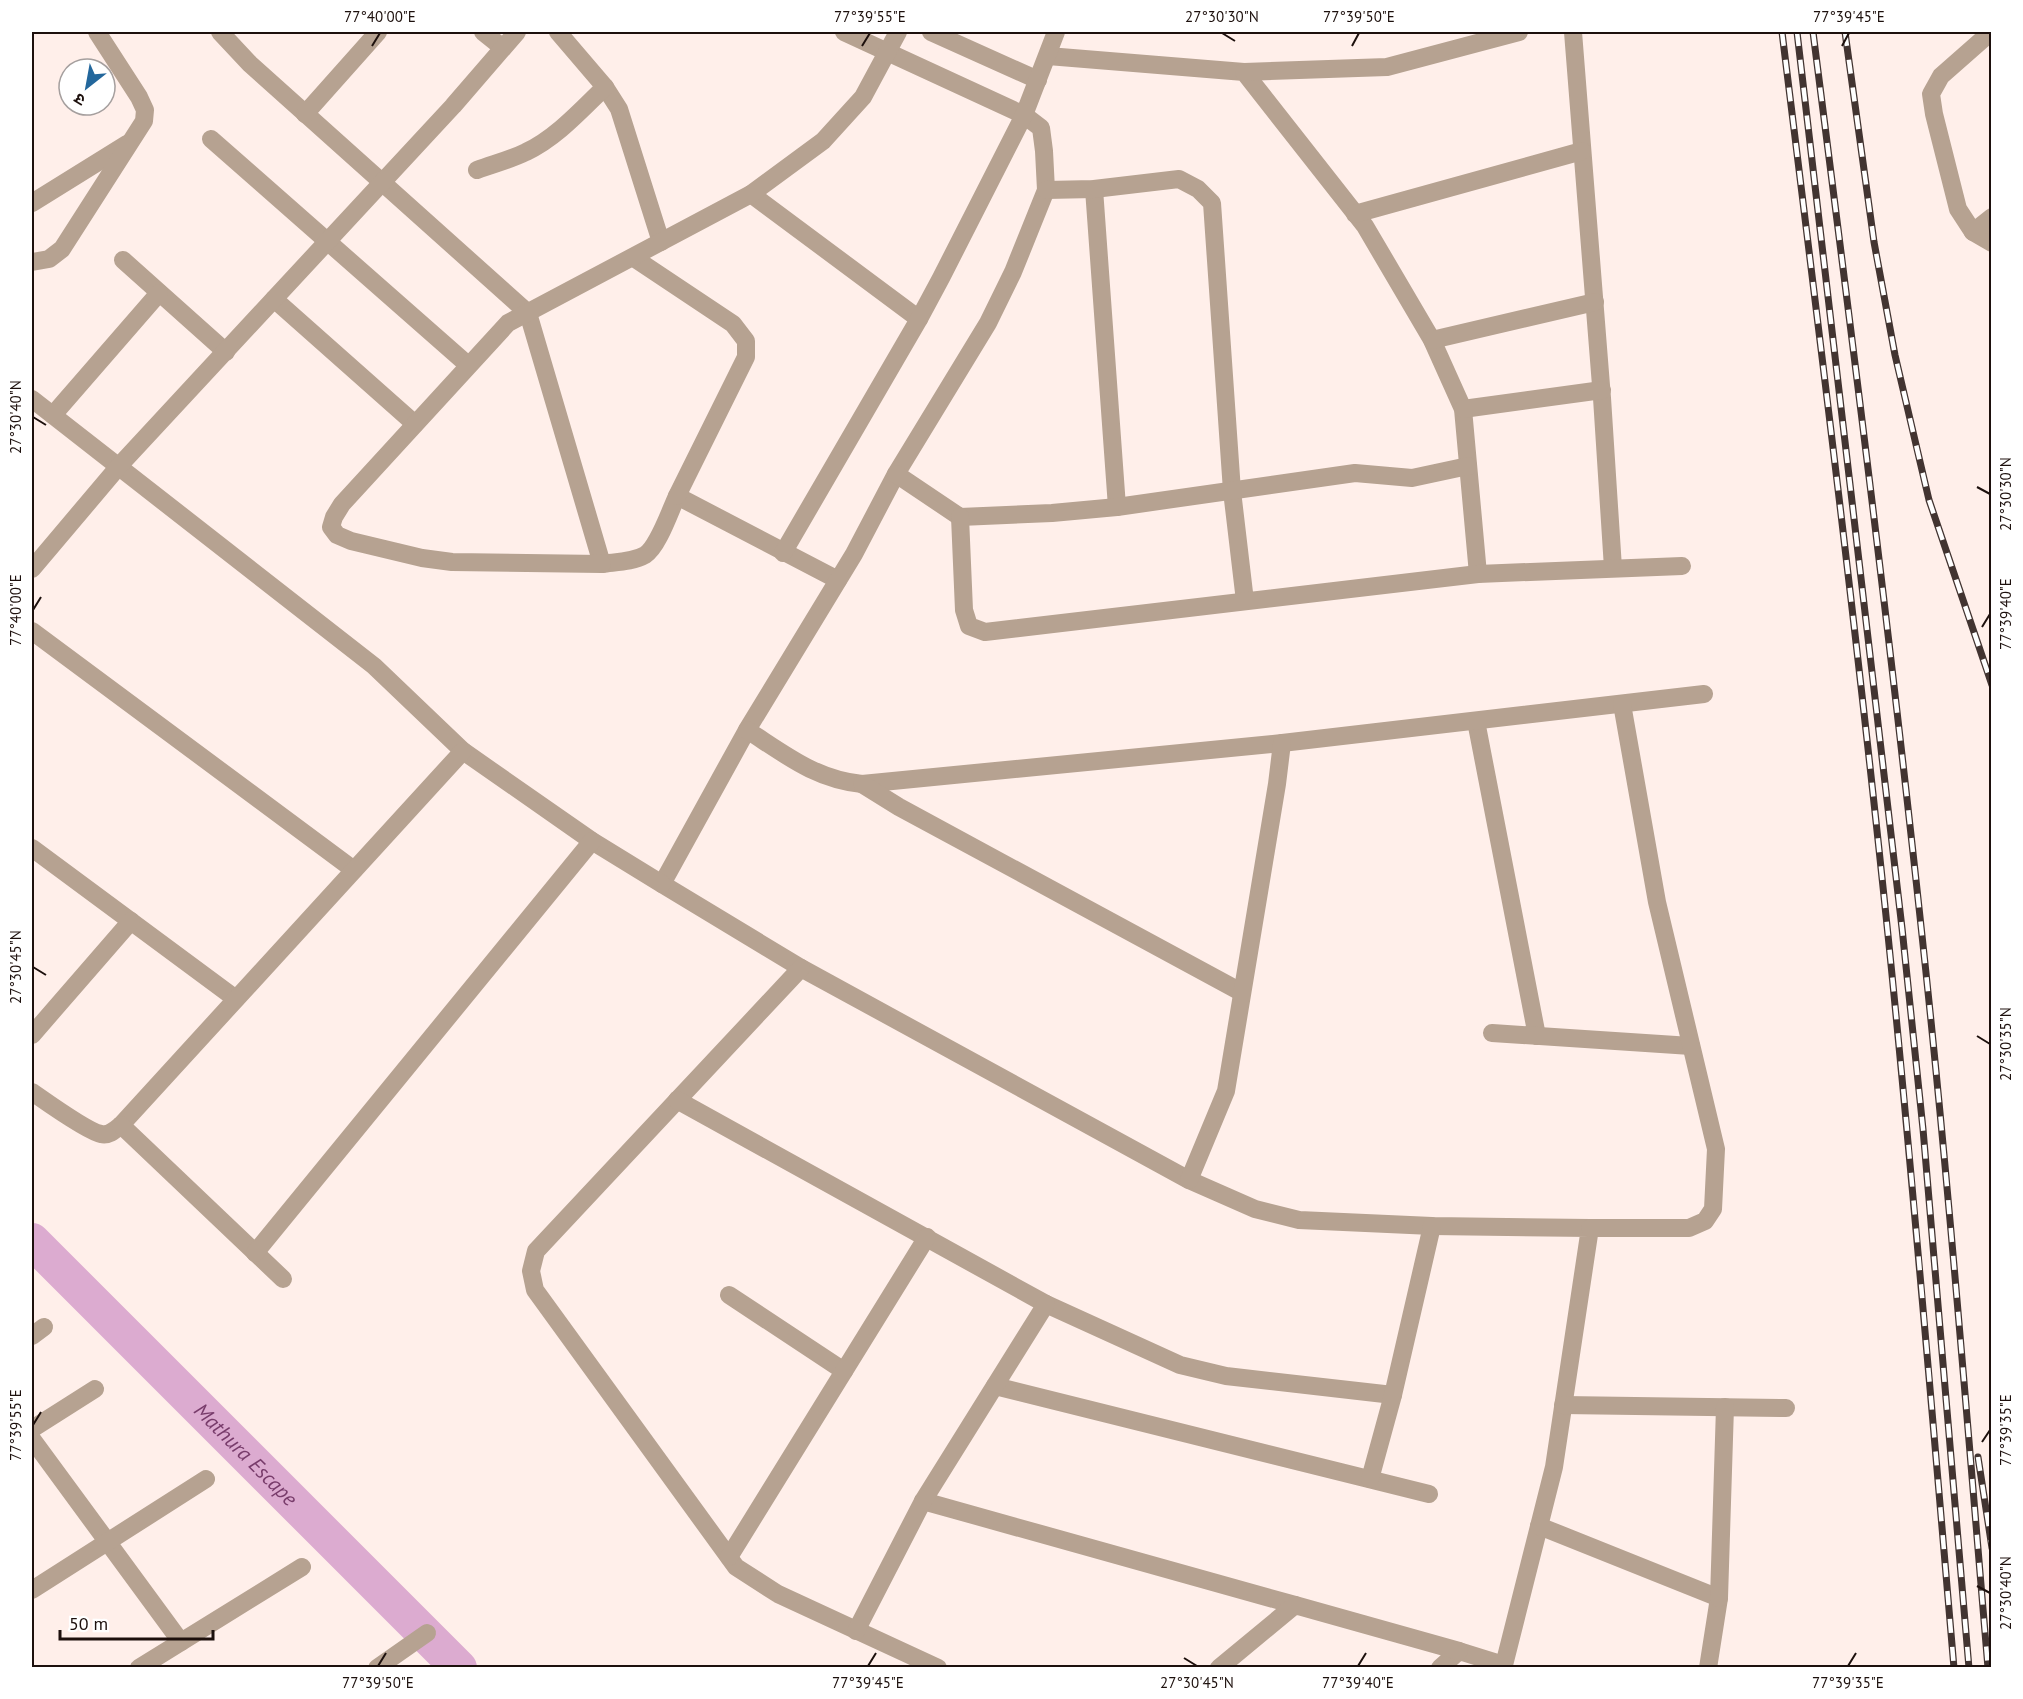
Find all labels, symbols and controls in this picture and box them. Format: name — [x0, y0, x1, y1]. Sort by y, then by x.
text: 77°40'00"E — [344, 7, 416, 26]
text: 77°39'55"E — [834, 7, 906, 26]
text: 27°30'30"N — [1185, 7, 1259, 26]
text: 77°39'50"E — [1323, 7, 1395, 26]
text: 77°39'45"E — [1813, 7, 1885, 26]
north arrow — [57, 57, 117, 117]
text: उ — [70, 89, 88, 111]
text: 27°30'40"N — [6, 380, 25, 454]
text: 27°30'30"N — [1996, 457, 2015, 531]
text: 77°40'00"E — [6, 574, 25, 646]
text: 77°39'40"E — [1996, 578, 2015, 650]
text: 27°30'45"N — [6, 930, 25, 1004]
text: 27°30'35"N — [1996, 1007, 2015, 1081]
text: 77°39'55"E — [6, 1389, 25, 1461]
text: 77°39'35"E — [1996, 1394, 2015, 1466]
water label: Mathura Escape — [189, 1397, 303, 1512]
text: 27°30'40"N — [1996, 1556, 2015, 1630]
scale bar — [60, 1603, 213, 1641]
text: 50 m — [69, 1612, 108, 1635]
text: 77°39'50"E — [342, 1673, 414, 1692]
text: 77°39'45"E — [832, 1673, 904, 1692]
text: 27°30'45"N — [1160, 1673, 1234, 1692]
text: 77°39'40"E — [1322, 1673, 1394, 1692]
text: 77°39'35"E — [1812, 1673, 1884, 1692]

